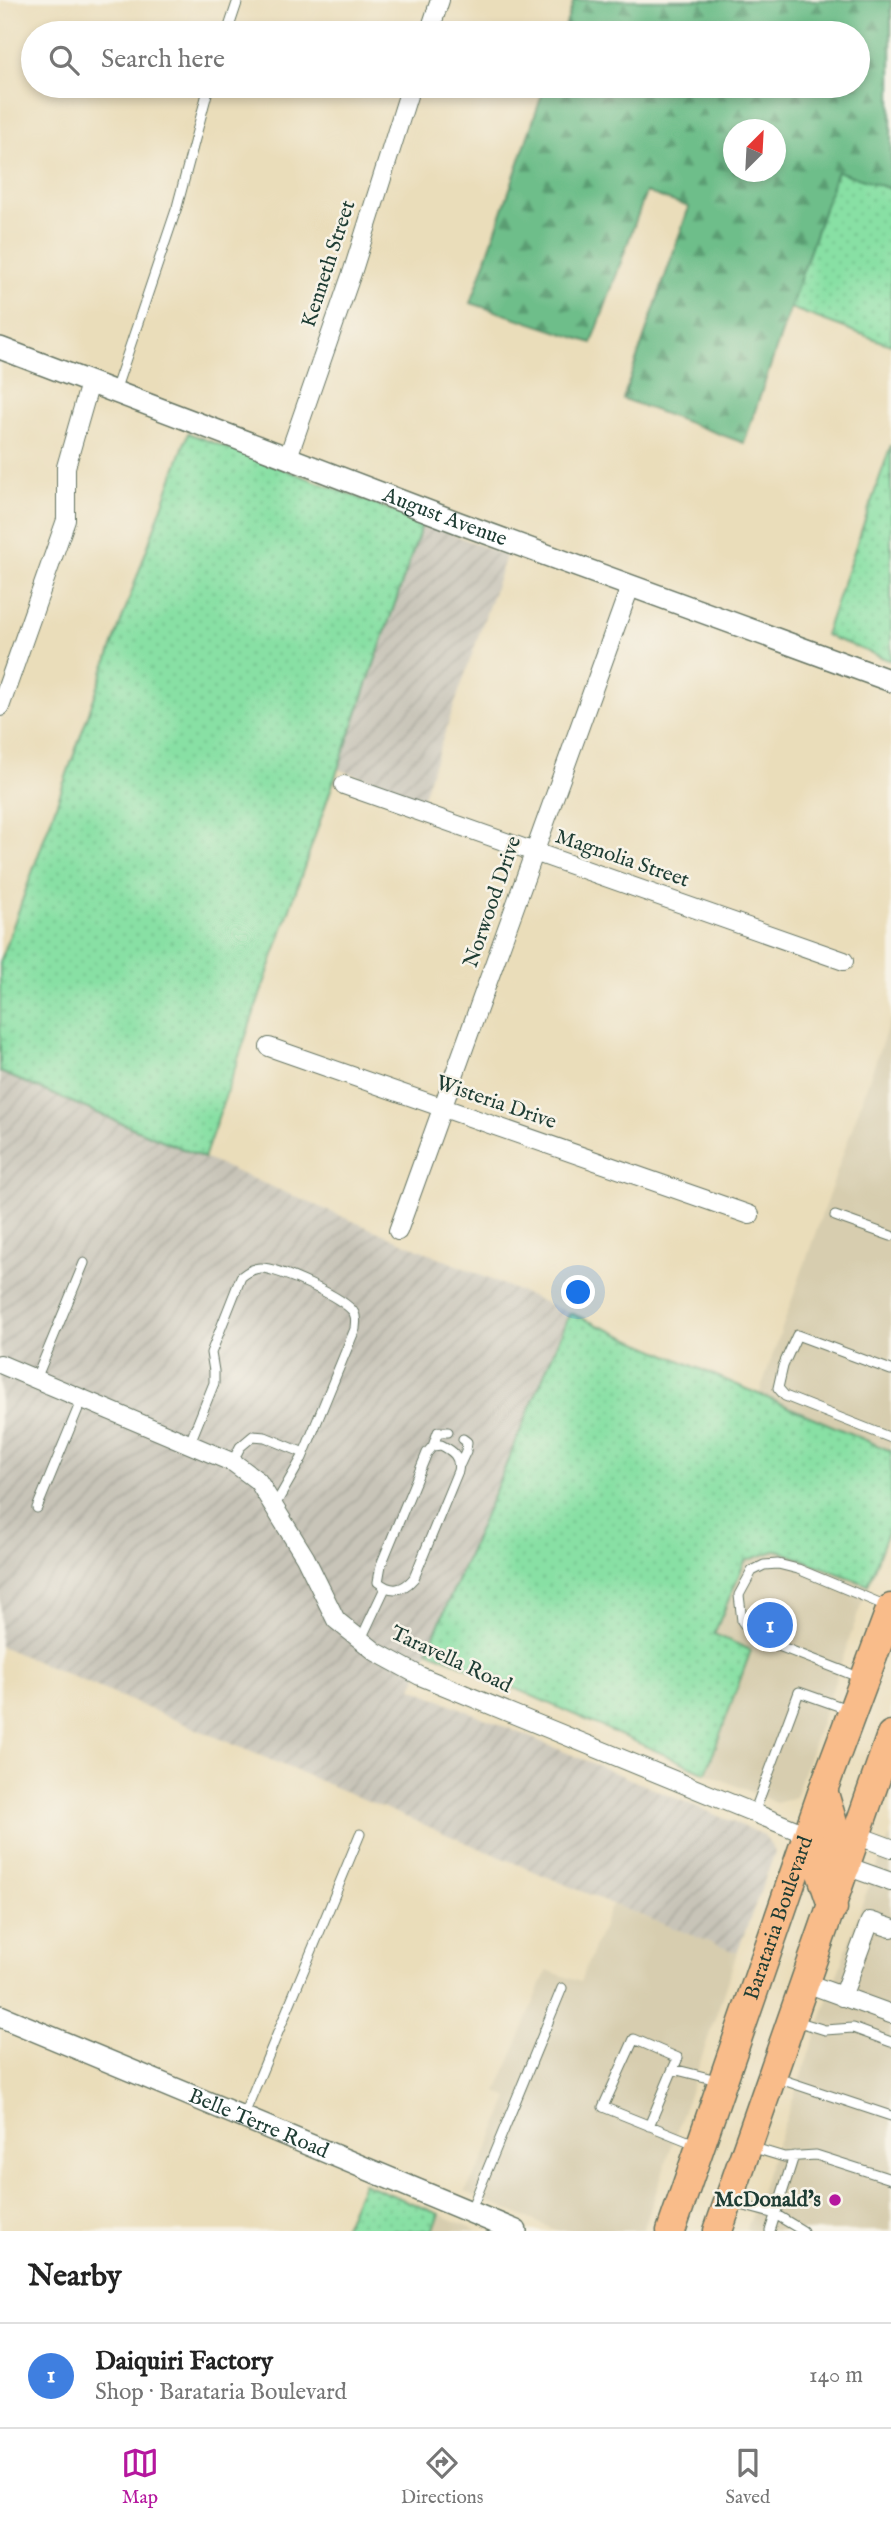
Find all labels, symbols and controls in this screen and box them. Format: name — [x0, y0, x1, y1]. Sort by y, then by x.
search box — [21, 21, 870, 98]
icon: search — [45, 41, 83, 79]
text: Search here — [101, 43, 225, 76]
north arrow — [723, 119, 786, 182]
street label: Kenneth Street — [296, 197, 362, 331]
street label: August Avenue — [378, 481, 511, 553]
street label: Magnolia Street — [551, 823, 693, 895]
street label: Norwood Drive — [458, 832, 528, 971]
street label: Wisteria Drive — [432, 1070, 560, 1136]
your location — [561, 1275, 595, 1309]
pin: 1 — [747, 1599, 793, 1651]
street label: Taravella Road — [386, 1620, 517, 1700]
street label: Barataria Boulevard — [738, 1832, 820, 2004]
street label: Belle Terre Road — [184, 2082, 333, 2165]
place label: McDonald's — [714, 2187, 821, 2214]
marker: McDonald's — [827, 2192, 843, 2208]
text: Nearby — [28, 2258, 121, 2296]
text: Daiquiri Factory — [95, 2345, 273, 2378]
text: 1 — [47, 2361, 55, 2390]
text: 140 m — [809, 2361, 863, 2390]
text: Shop · Barataria Boulevard — [95, 2378, 347, 2407]
tab: Map — [121, 2444, 159, 2510]
tab: Directions — [401, 2444, 483, 2510]
tab: Saved — [725, 2444, 770, 2510]

